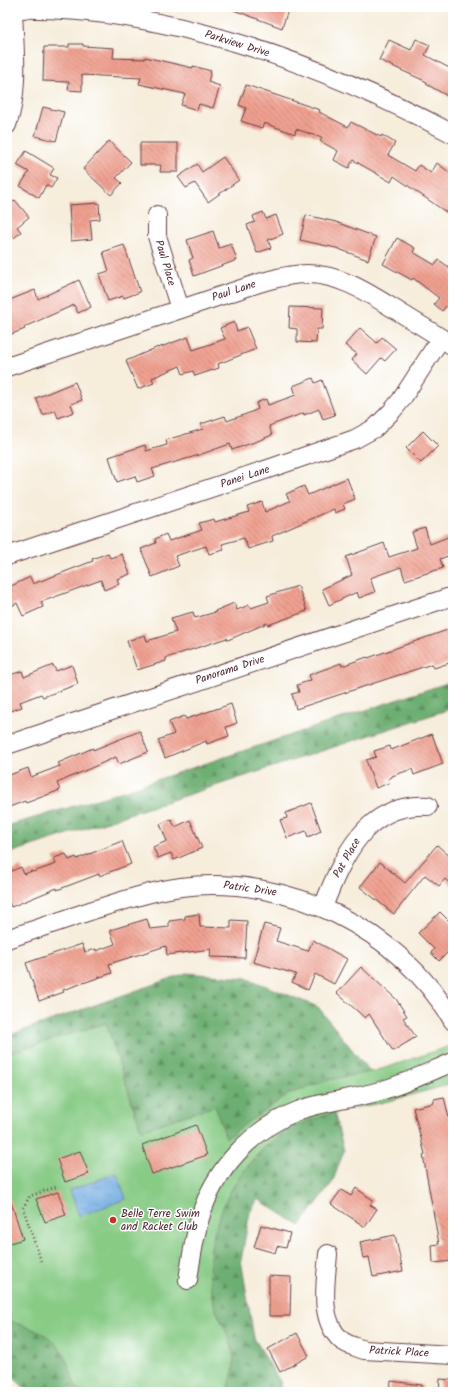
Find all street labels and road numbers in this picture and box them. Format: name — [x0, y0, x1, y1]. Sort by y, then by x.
street label: Parkview Drive — [202, 26, 272, 62]
street label: Paul Place — [149, 238, 181, 288]
street label: Paul Lane — [210, 275, 258, 307]
street label: Panei Lane — [218, 461, 272, 493]
street label: Panorama Drive — [193, 650, 267, 690]
street label: Pat Place — [328, 835, 366, 881]
street label: Patric Drive — [222, 876, 278, 902]
street label: Patrick Place — [369, 1341, 429, 1363]

